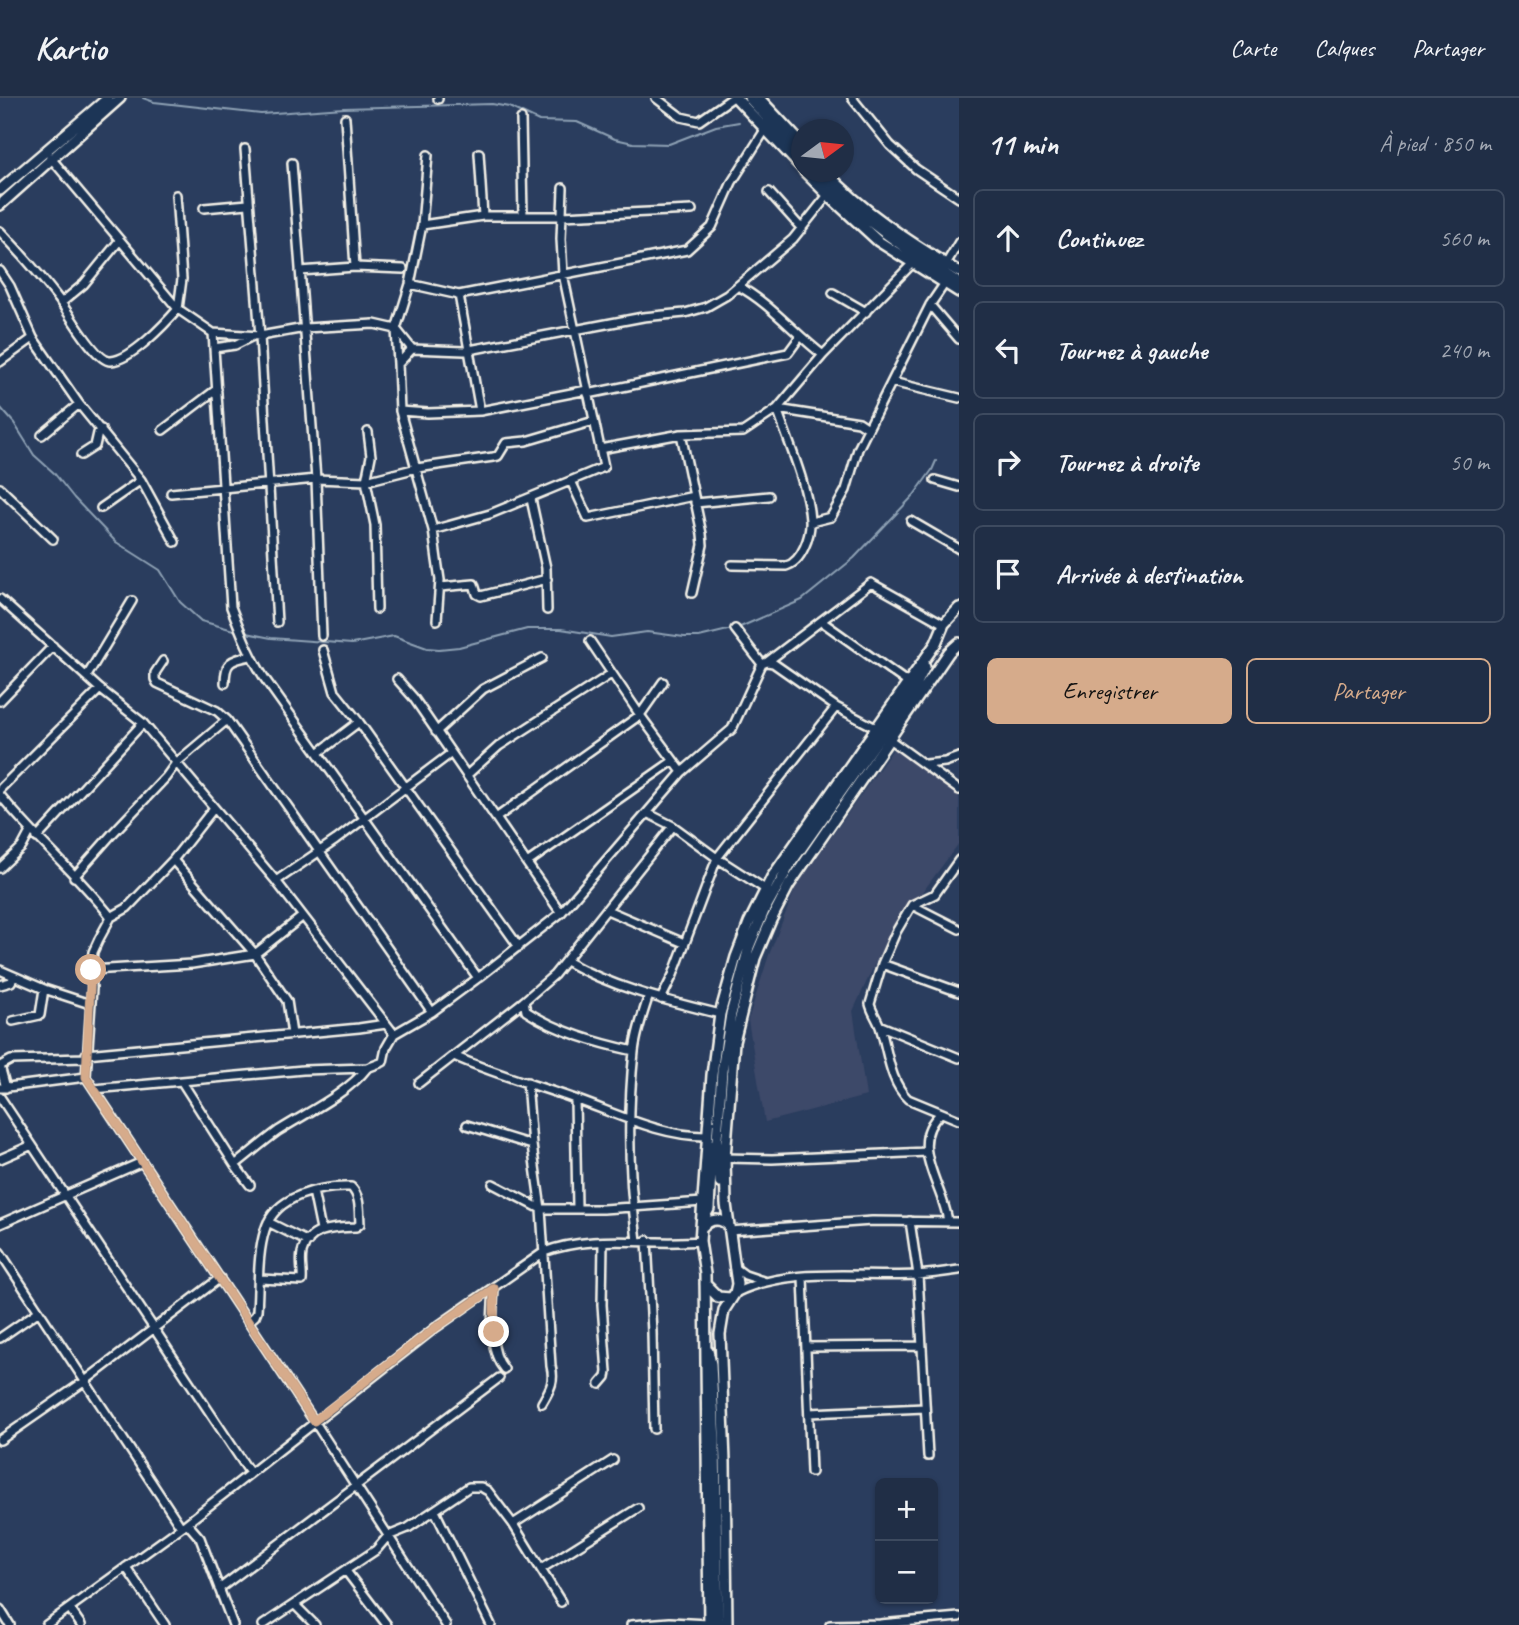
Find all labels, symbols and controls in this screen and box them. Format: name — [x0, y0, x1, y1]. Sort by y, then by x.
text: Kartio — [35, 27, 106, 69]
text: Carte — [1230, 33, 1276, 63]
text: Calques — [1314, 33, 1374, 63]
text: Partager — [1412, 33, 1484, 63]
north arrow — [791, 119, 854, 182]
text: 11 min — [987, 125, 1058, 163]
text: À pied · 850 m — [1379, 129, 1491, 158]
icon: ahead — [989, 219, 1027, 257]
text: Continuez — [1056, 222, 1142, 255]
text: 560 m — [1440, 224, 1489, 253]
icon: left — [989, 331, 1027, 369]
text: Tournez à gauche — [1056, 334, 1207, 367]
text: 240 m — [1440, 336, 1489, 365]
icon: right — [989, 443, 1027, 481]
text: Tournez à droite — [1056, 446, 1198, 479]
text: 50 m — [1450, 448, 1489, 477]
icon: arrive — [989, 555, 1027, 593]
text: Arrivée à destination — [1056, 558, 1242, 591]
button: Enregistrer — [987, 658, 1232, 724]
button: Partager — [1246, 658, 1491, 724]
route start — [75, 954, 106, 985]
route end — [478, 1316, 509, 1347]
map controls — [875, 1478, 938, 1604]
button: + — [875, 1478, 938, 1541]
button: − — [875, 1541, 938, 1604]

